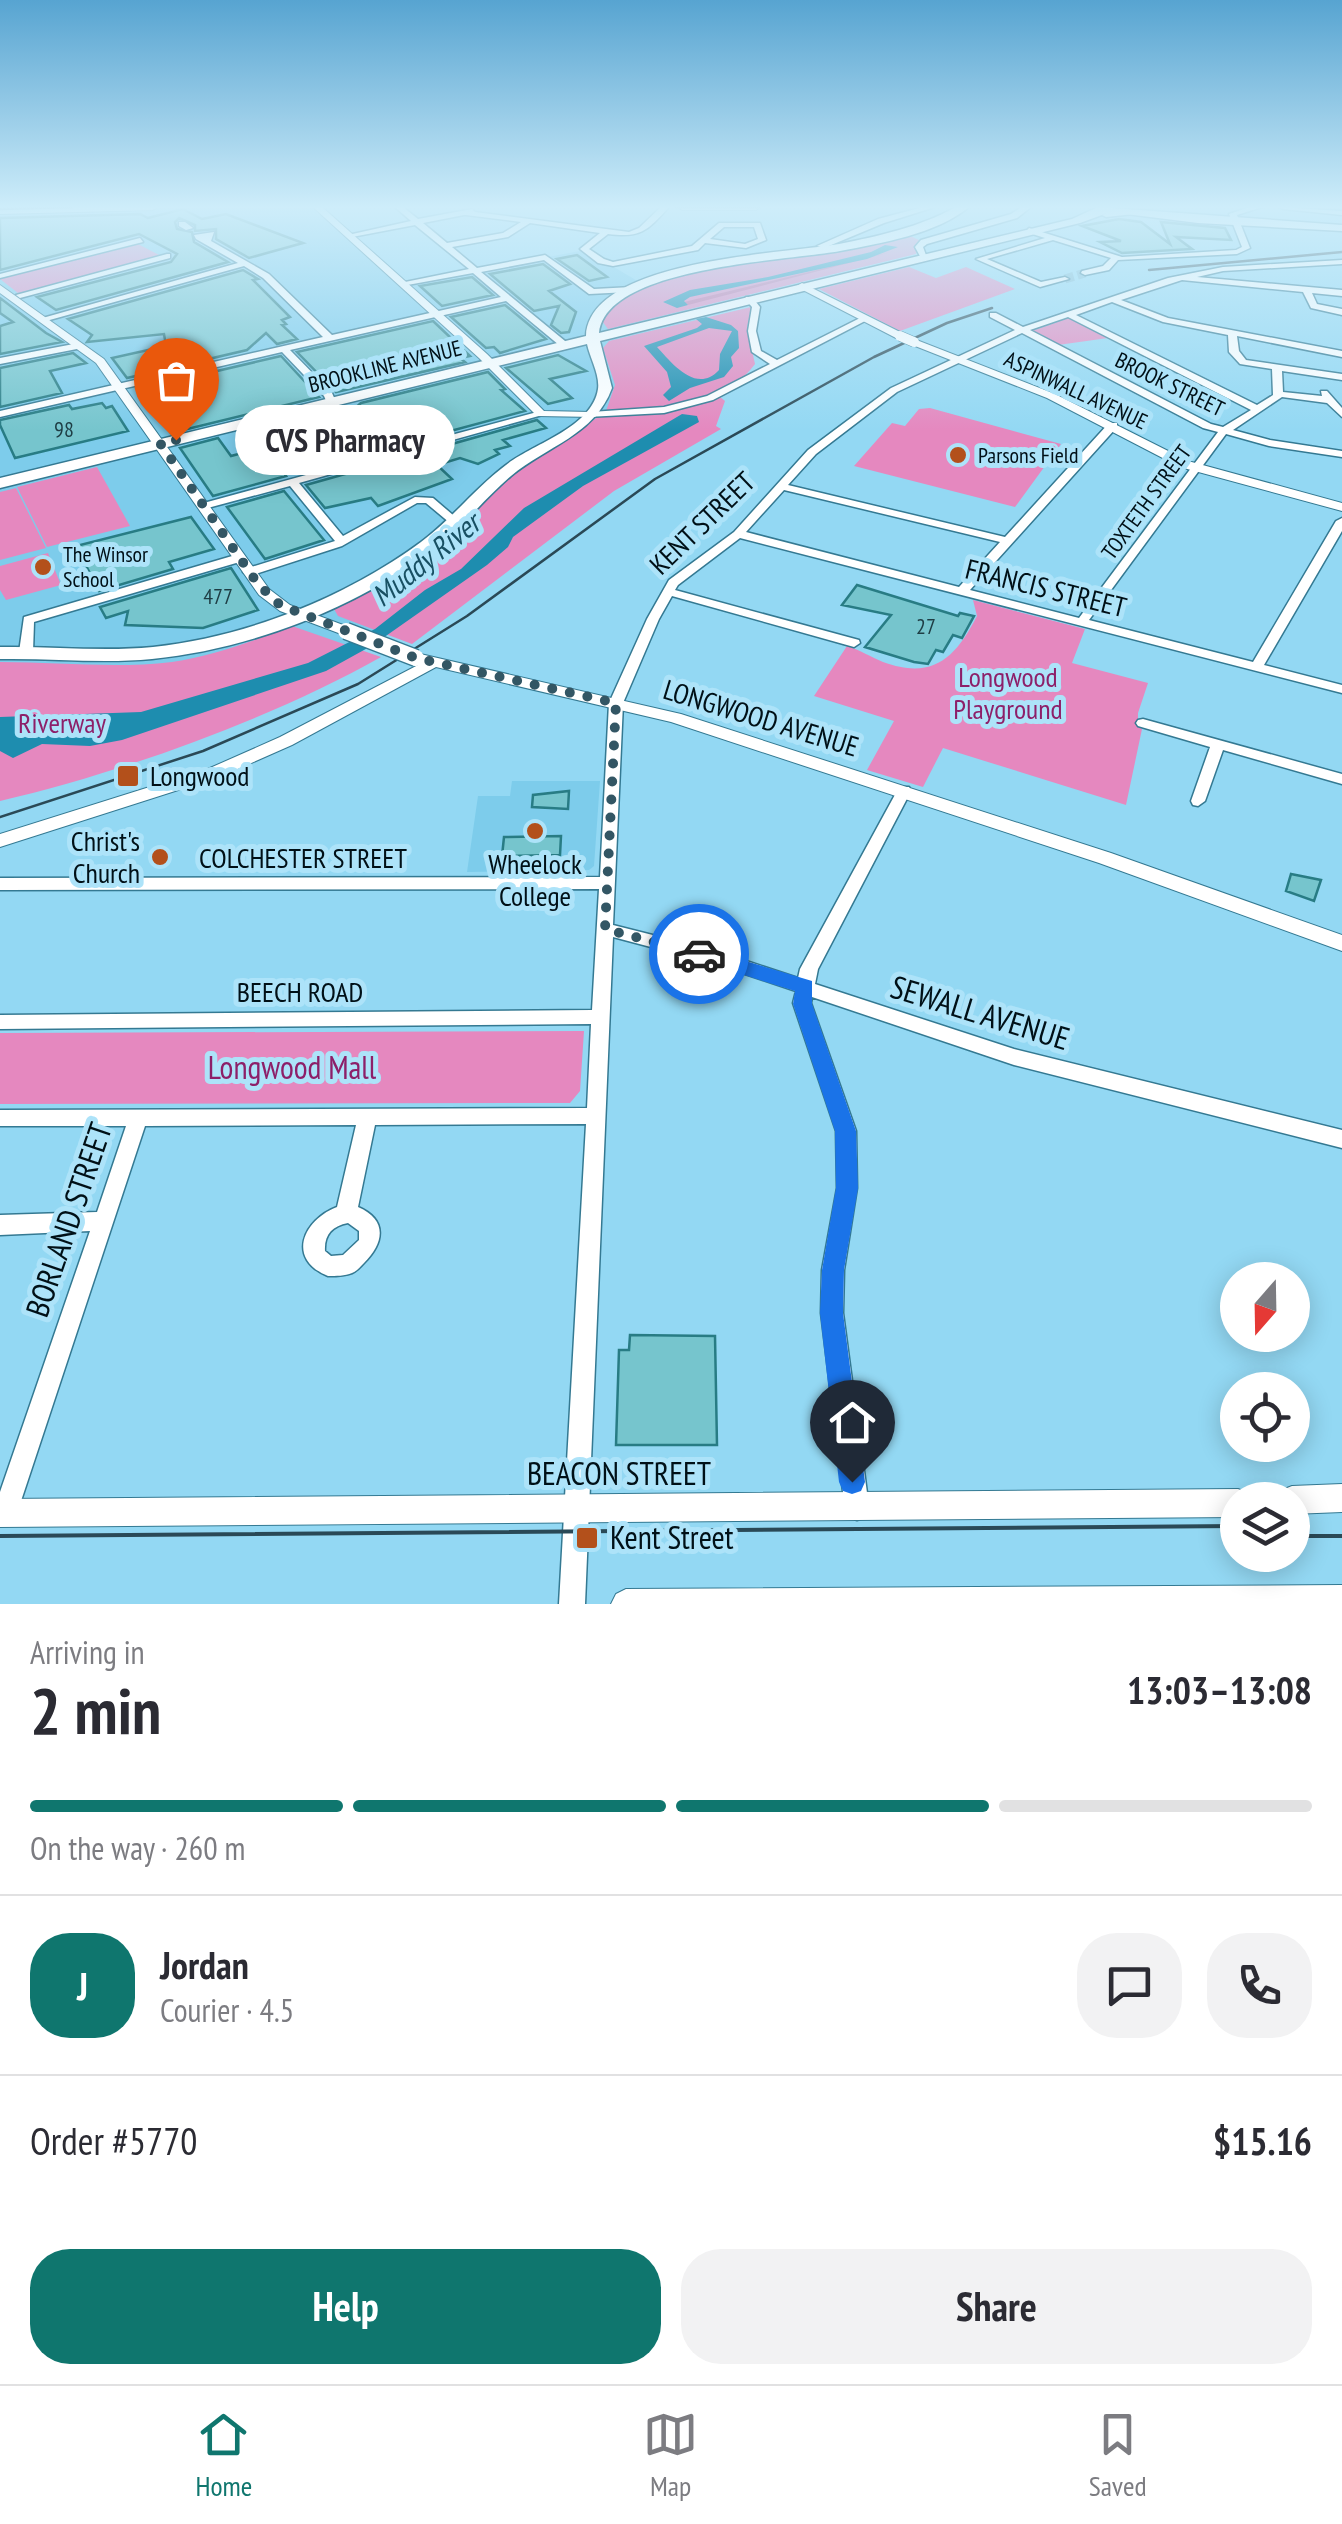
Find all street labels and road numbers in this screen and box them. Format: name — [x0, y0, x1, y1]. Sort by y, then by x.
street label: BROOKLINE AVENUE — [306, 333, 464, 399]
street label: ASPINWALL AVENUE — [1000, 345, 1152, 435]
street label: BROOK STREET — [1111, 346, 1229, 423]
street label: TOXTETH STREET — [1095, 439, 1197, 565]
street label: KENT STREET — [641, 463, 763, 582]
street label: FRANCIS STREET — [962, 550, 1131, 625]
street label: LONGWOOD AVENUE — [659, 670, 863, 765]
street label: COLCHESTER STREET — [199, 839, 407, 876]
street label: SEWALL AVENUE — [886, 965, 1075, 1059]
street label: BEECH ROAD — [237, 973, 363, 1010]
street label: BORLAND STREET — [15, 1117, 121, 1322]
street label: BEACON STREET — [527, 1452, 711, 1494]

